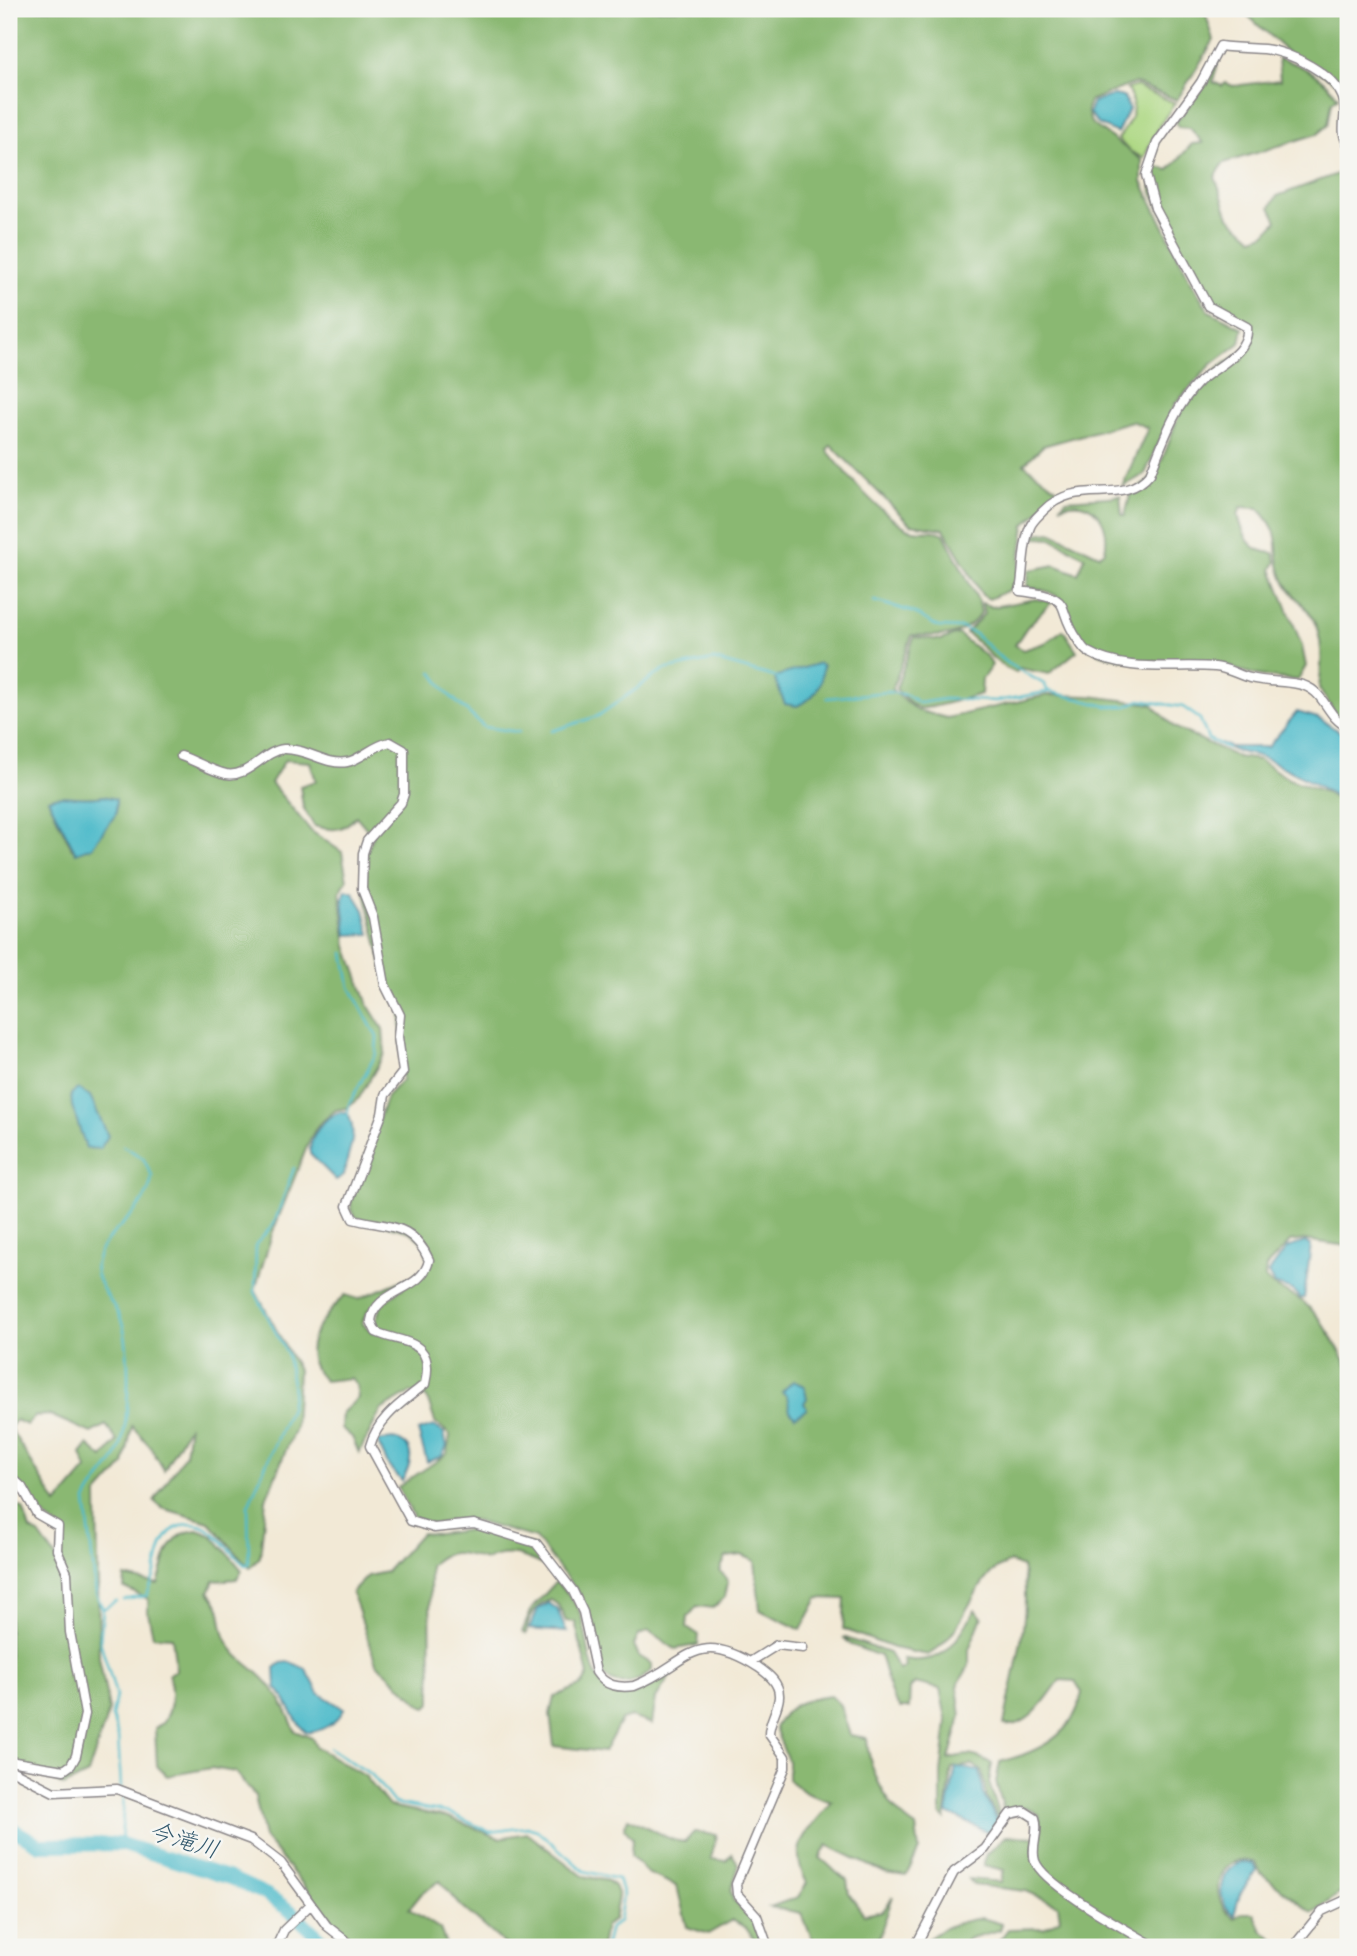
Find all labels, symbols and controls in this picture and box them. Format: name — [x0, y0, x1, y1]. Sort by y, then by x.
water label: 今滝川 — [145, 1816, 223, 1864]

